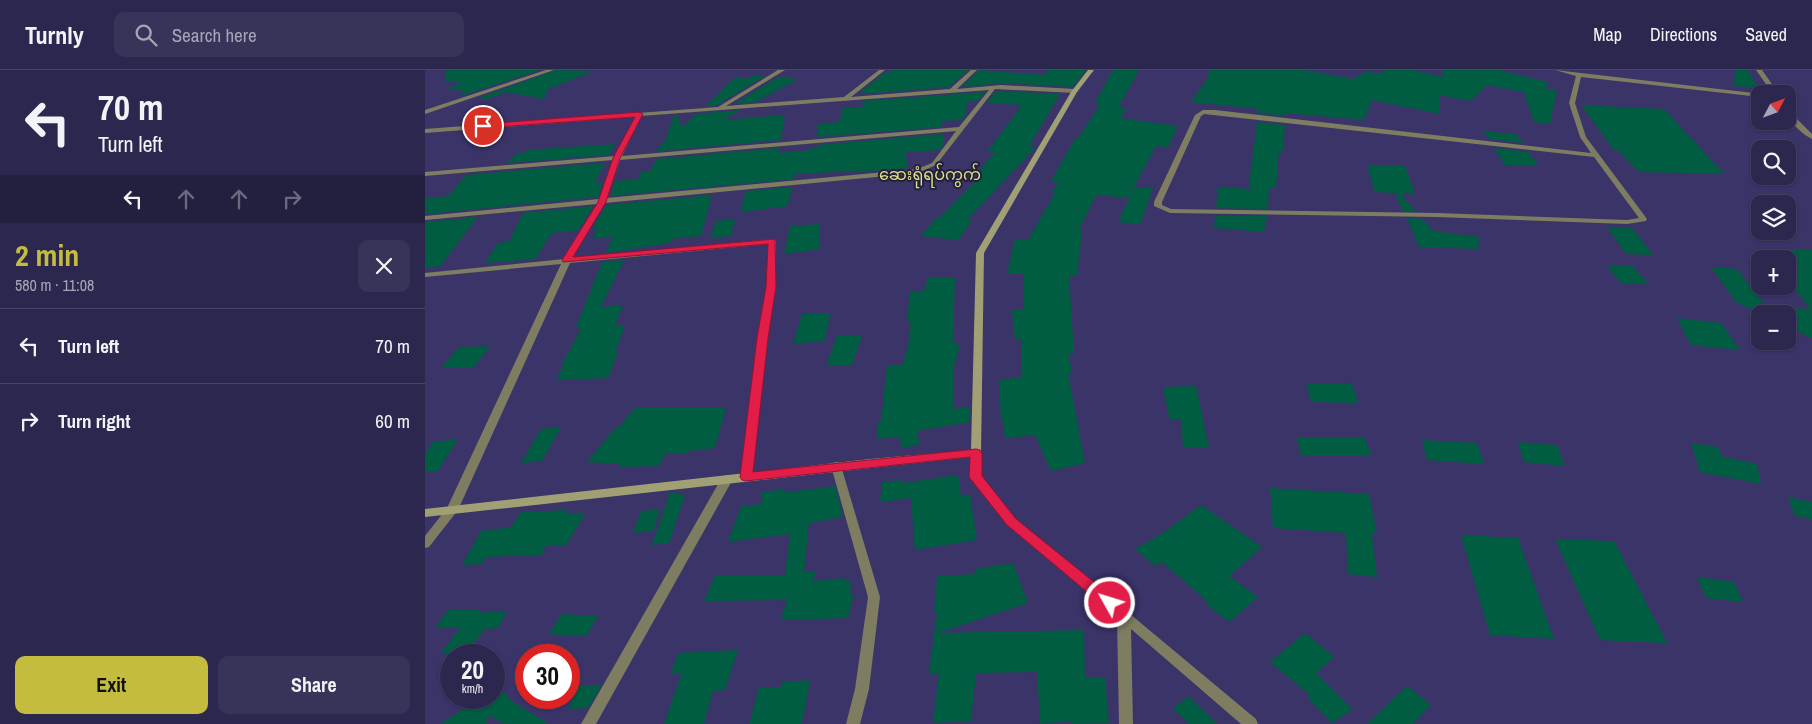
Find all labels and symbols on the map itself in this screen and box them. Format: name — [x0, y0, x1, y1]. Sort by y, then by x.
north arrow — [1751, 85, 1796, 130]
pin — [462, 105, 504, 147]
district label: ဆေးရုံရပ်ကွက် — [879, 163, 981, 189]
position arrow — [1083, 576, 1135, 628]
speed limit sign: 30 — [515, 644, 580, 709]

